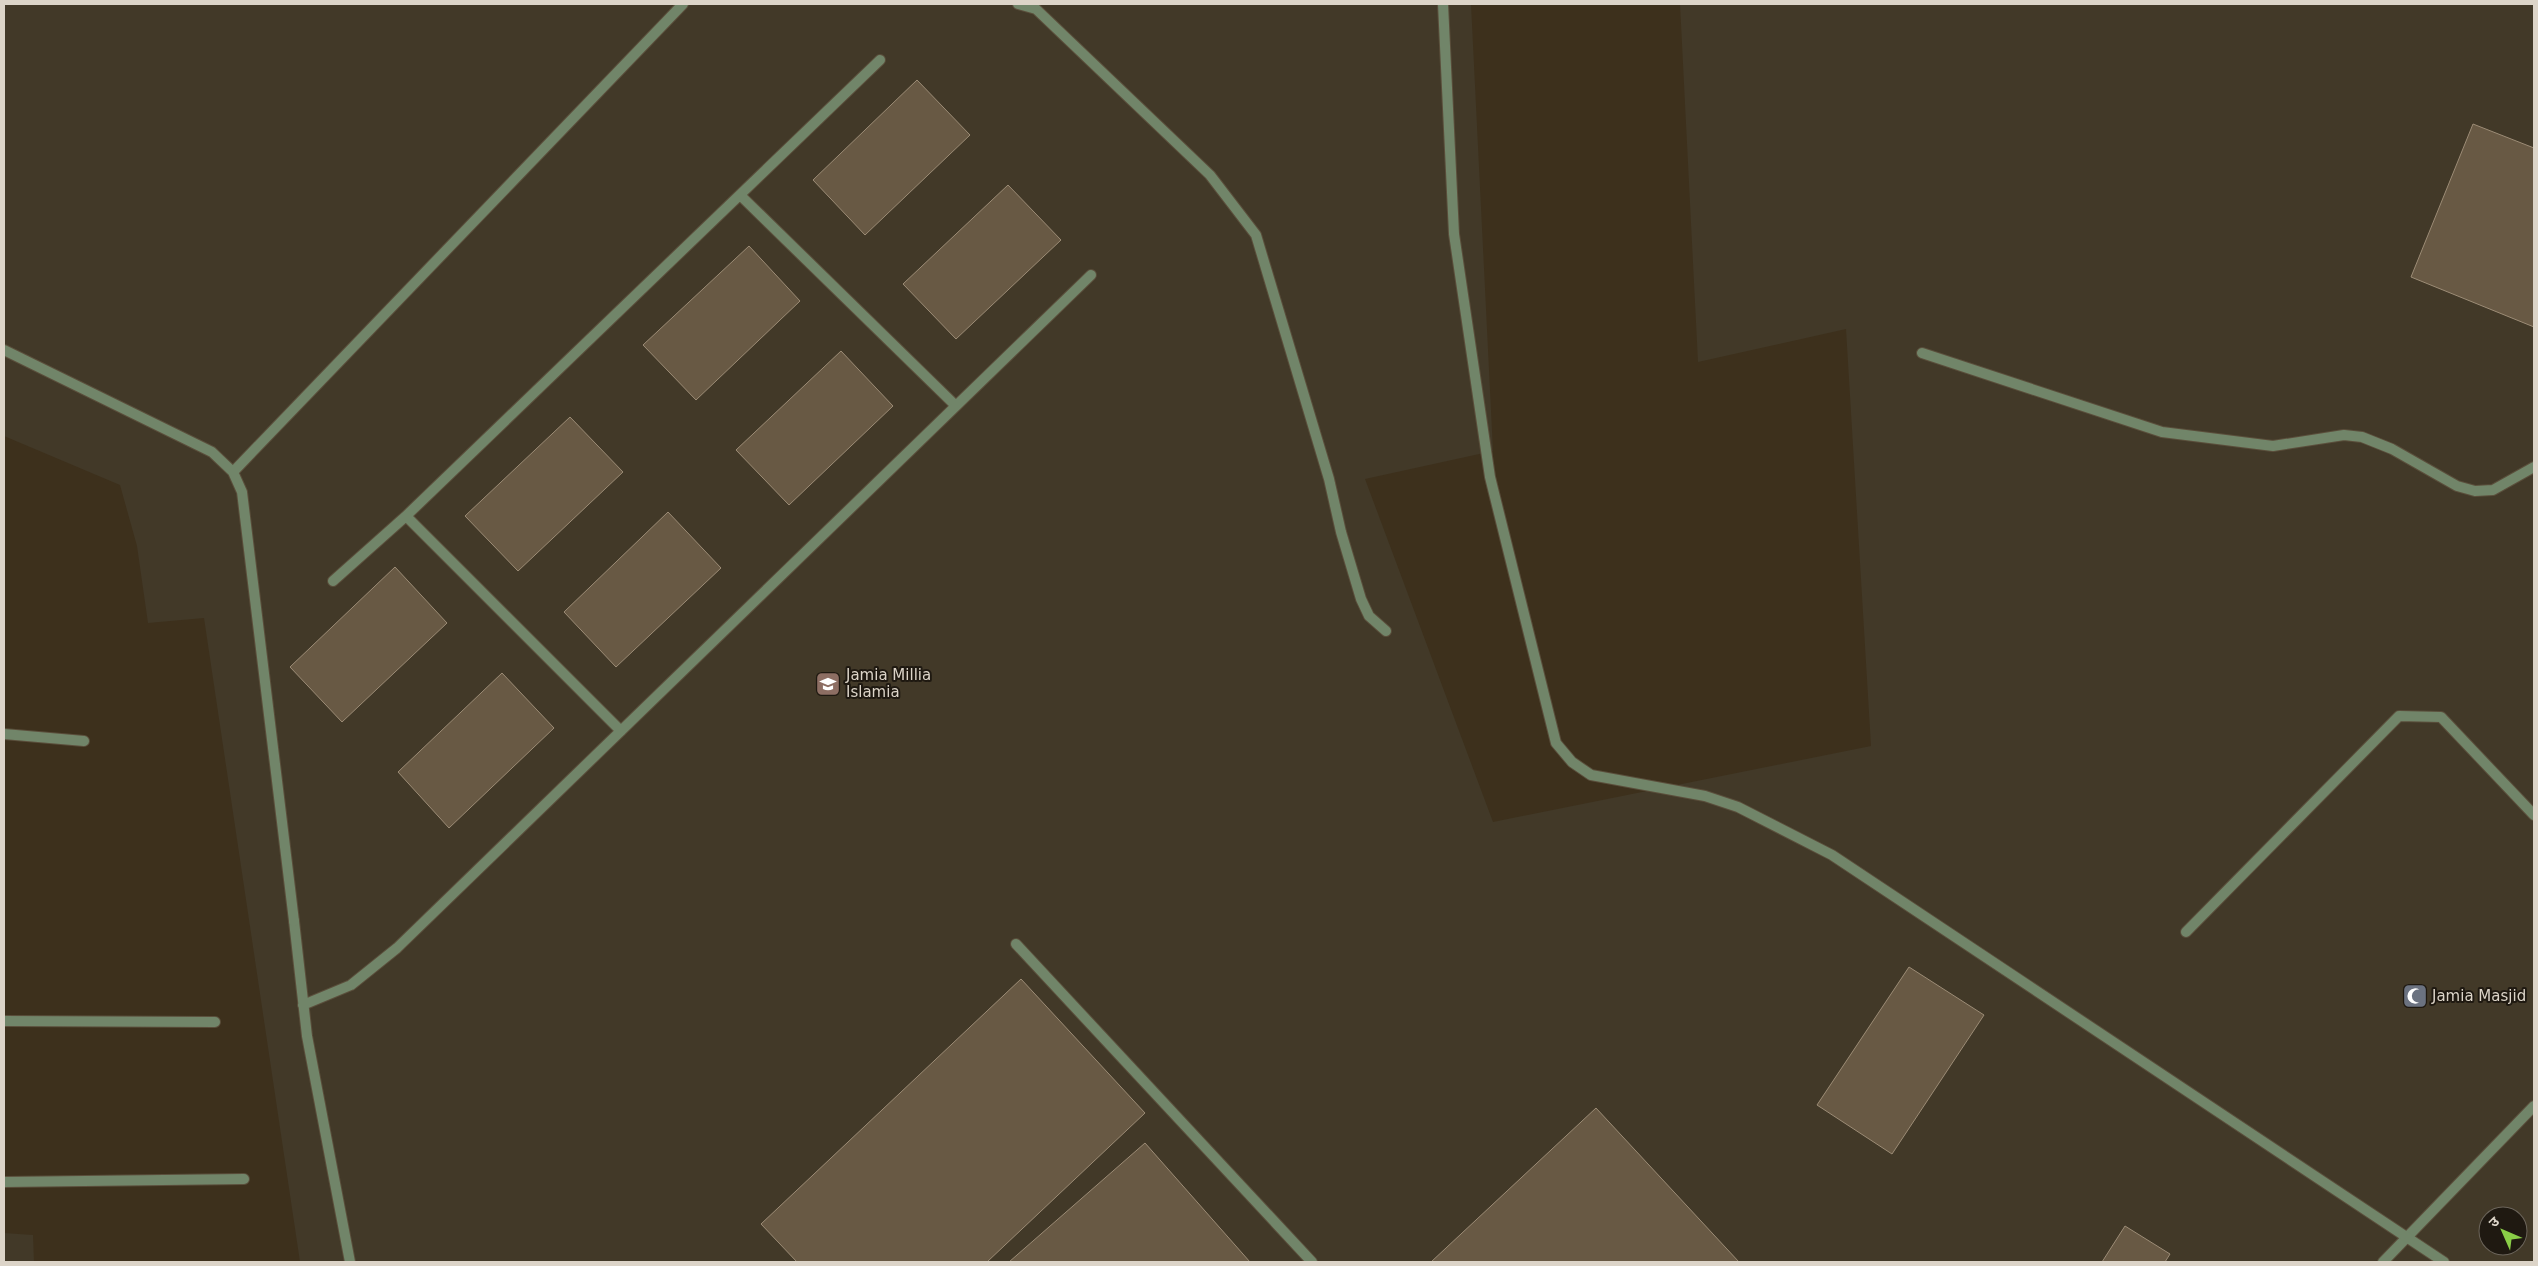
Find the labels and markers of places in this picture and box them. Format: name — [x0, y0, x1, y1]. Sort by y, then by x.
place label: Jamia Millia Islamia — [845, 666, 931, 701]
school or university icon: Jamia Millia Islamia — [815, 671, 841, 697]
mosque icon: Jamia Masjid — [2402, 983, 2428, 1009]
place label: Jamia Masjid — [2431, 987, 2526, 1005]

